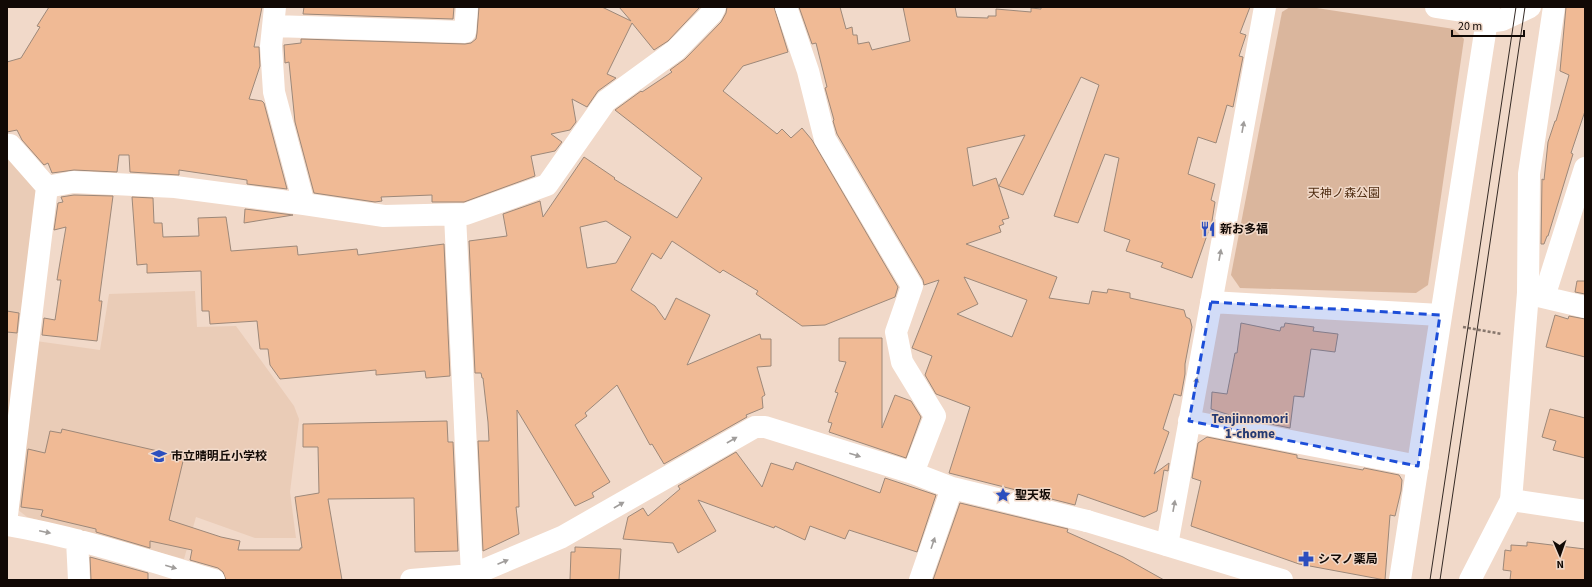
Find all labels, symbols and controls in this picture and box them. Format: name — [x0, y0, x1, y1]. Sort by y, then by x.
scale bar — [1452, 12, 1524, 38]
text: 20 m — [1458, 18, 1482, 35]
one-way arrow — [1241, 121, 1247, 133]
park label: 天神ノ森公園 — [1308, 185, 1380, 202]
restaurant icon: 新お多福 — [1199, 220, 1217, 238]
place label: 新お多福 — [1220, 221, 1268, 238]
one-way arrow — [1217, 249, 1223, 261]
one-way arrow — [1194, 376, 1200, 389]
district label: Tenjinnomori 1-chome — [1212, 410, 1288, 443]
one-way arrow — [726, 437, 738, 444]
school or university icon: 市立晴明丘小学校 — [150, 447, 168, 465]
place label: 市立晴明丘小学校 — [171, 448, 267, 465]
one-way arrow — [849, 452, 861, 458]
place icon: 聖天坂 — [994, 486, 1012, 504]
place label: 聖天坂 — [1015, 487, 1051, 504]
one-way arrow — [1171, 500, 1177, 512]
one-way arrow — [613, 501, 625, 508]
one-way arrow — [39, 530, 52, 536]
north arrow — [1540, 535, 1580, 575]
one-way arrow — [930, 537, 936, 549]
pharmacy icon: シマノ薬局 — [1297, 550, 1315, 568]
place label: シマノ薬局 — [1318, 551, 1378, 568]
text: N — [1556, 557, 1564, 572]
one-way arrow — [497, 559, 509, 565]
one-way arrow — [165, 564, 177, 570]

